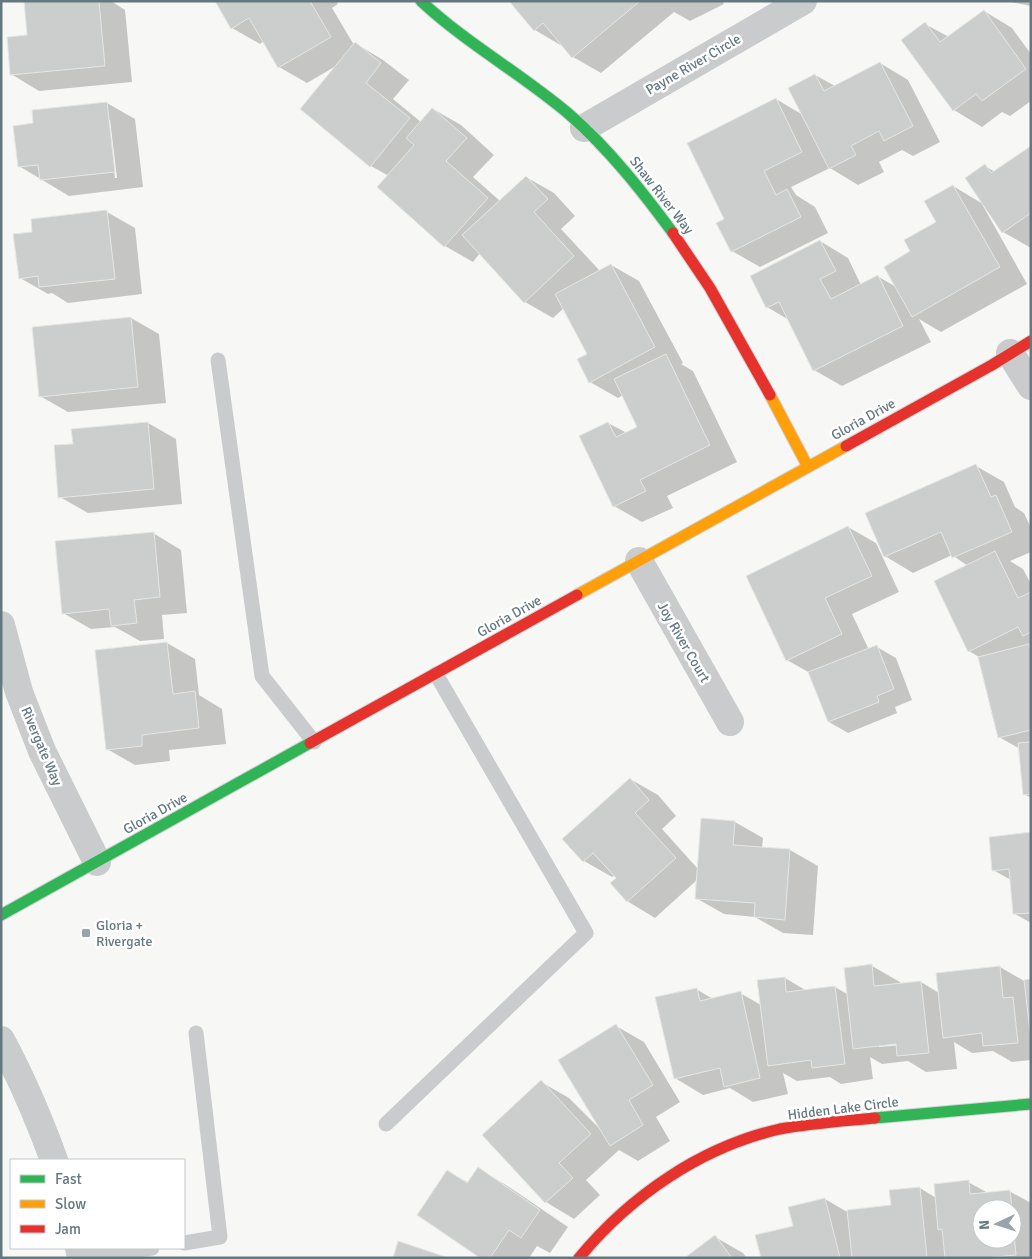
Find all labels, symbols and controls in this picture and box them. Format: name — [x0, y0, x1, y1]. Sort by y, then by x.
street label: Payne River Circle — [643, 30, 744, 99]
street label: Shaw River Way — [626, 153, 697, 238]
street label: Gloria Drive — [828, 395, 898, 444]
street label: Gloria Drive — [474, 592, 544, 641]
street label: Joy River Court — [654, 599, 713, 686]
street label: Rivergate Way — [17, 704, 66, 789]
street label: Gloria Drive — [120, 789, 190, 838]
place label: Gloria + Rivergate — [96, 917, 152, 950]
marker: Gloria + Rivergate — [80, 927, 92, 939]
street label: Hidden Lake Circle — [787, 1093, 899, 1124]
legend — [10, 1159, 185, 1249]
text: Fast — [55, 1170, 82, 1188]
text: Slow — [55, 1195, 86, 1213]
north arrow — [972, 1199, 1022, 1249]
text: N — [976, 1219, 993, 1230]
text: Jam — [55, 1220, 81, 1238]

